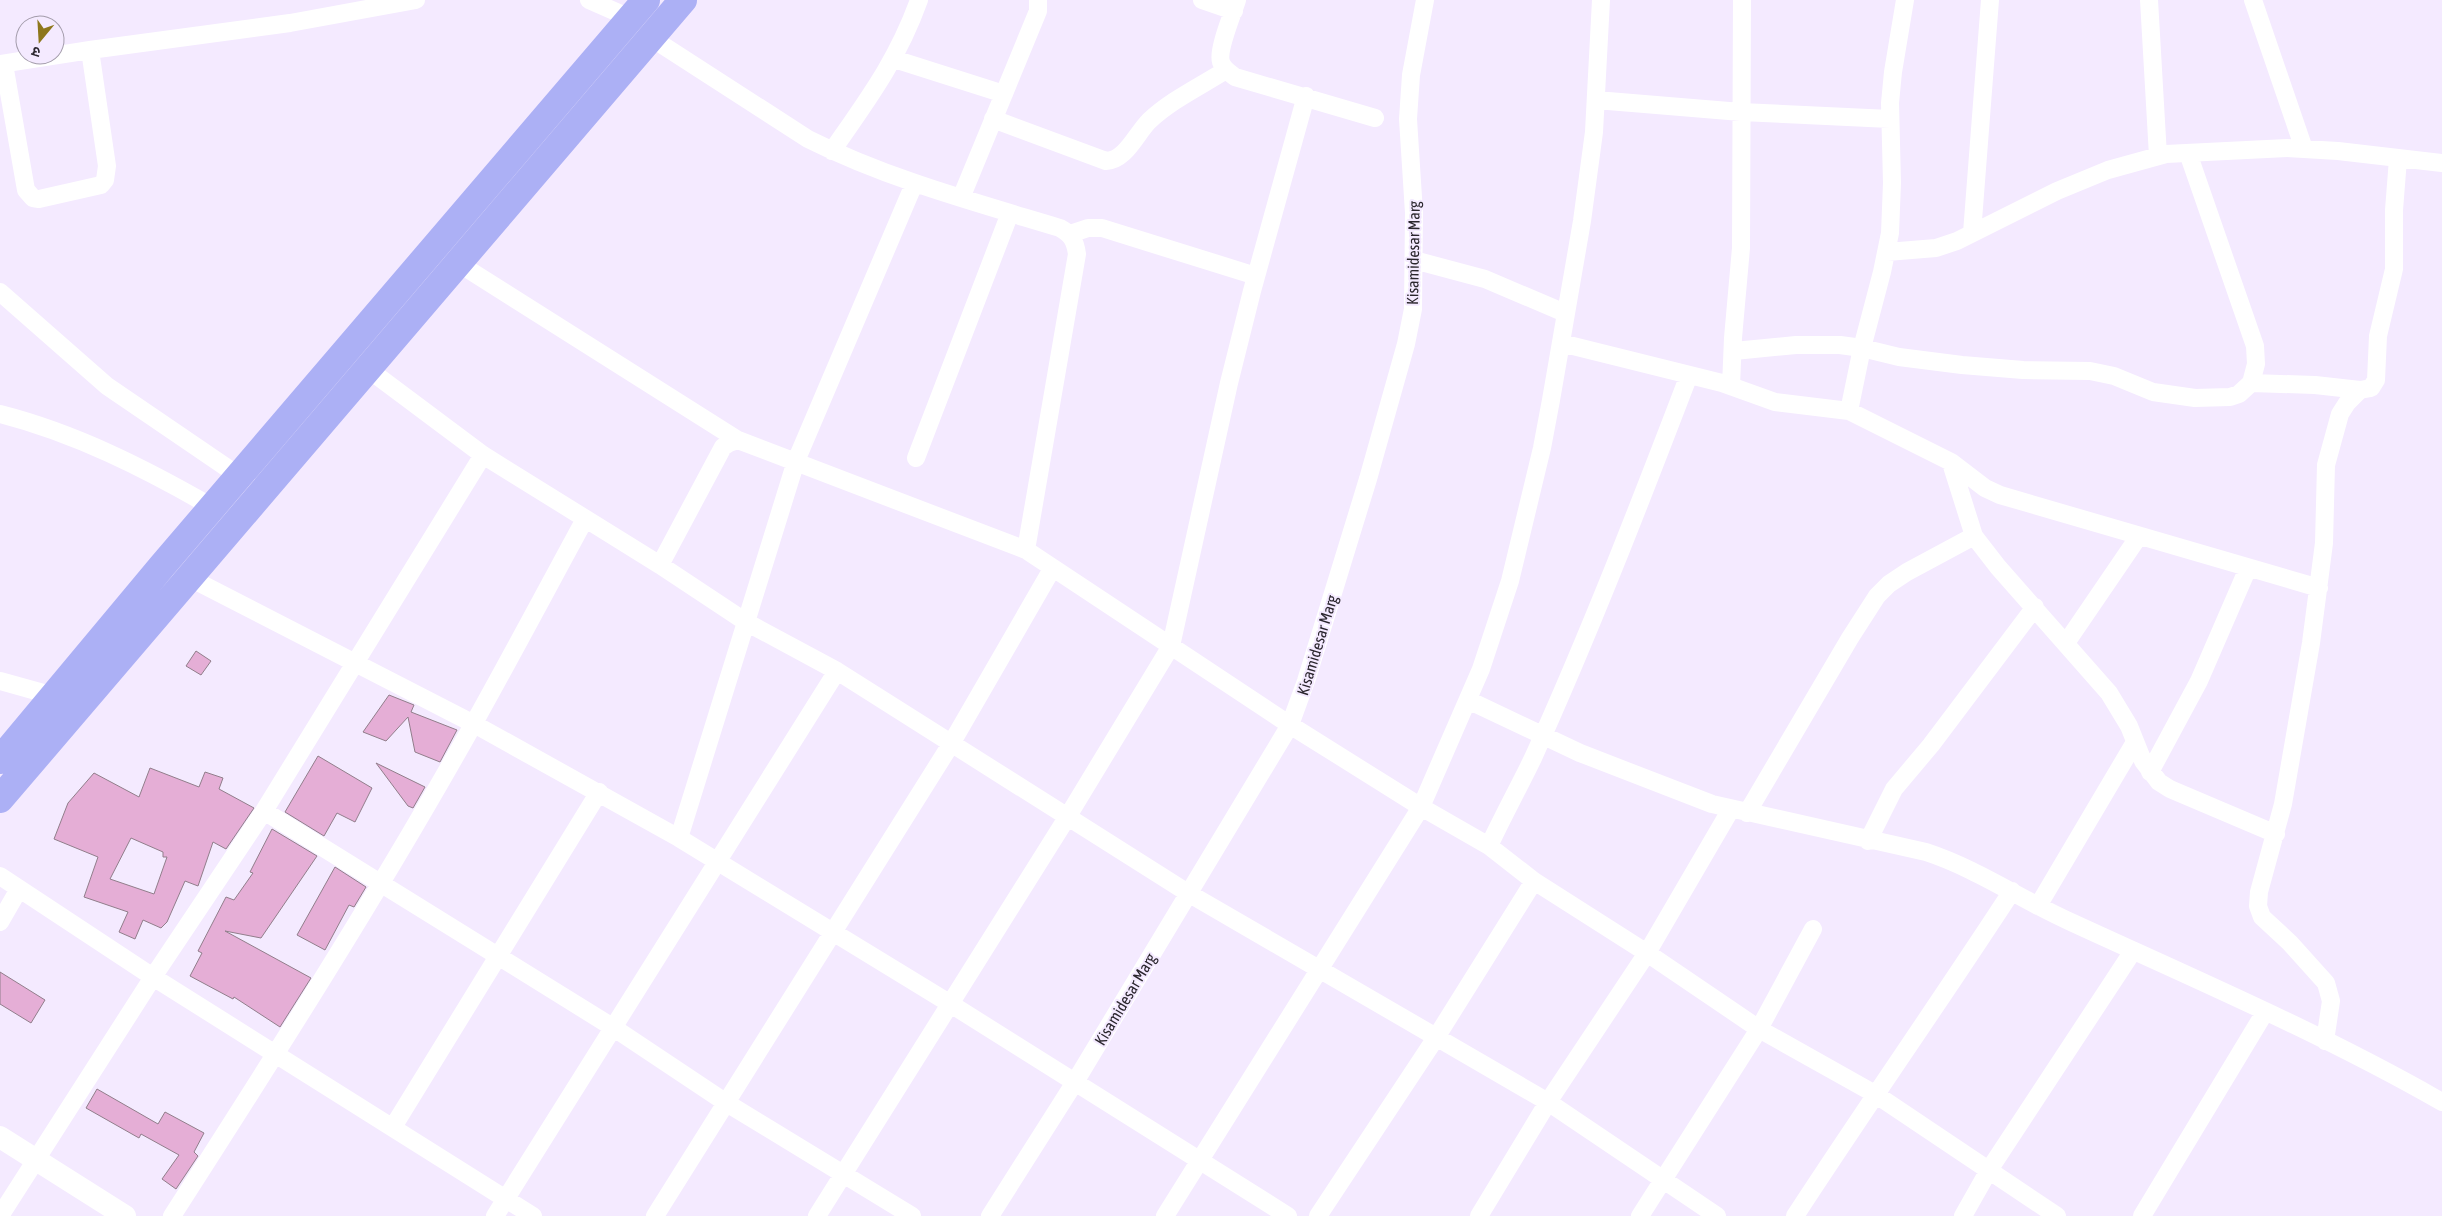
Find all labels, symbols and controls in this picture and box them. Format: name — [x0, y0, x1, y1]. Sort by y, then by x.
north arrow — [15, 15, 65, 65]
text: उ — [29, 43, 42, 61]
street label: Kisamidesar Marg — [1403, 201, 1424, 305]
street label: Kisamidesar Marg — [1293, 593, 1342, 698]
street label: Kisamidesar Marg — [1091, 950, 1160, 1049]

